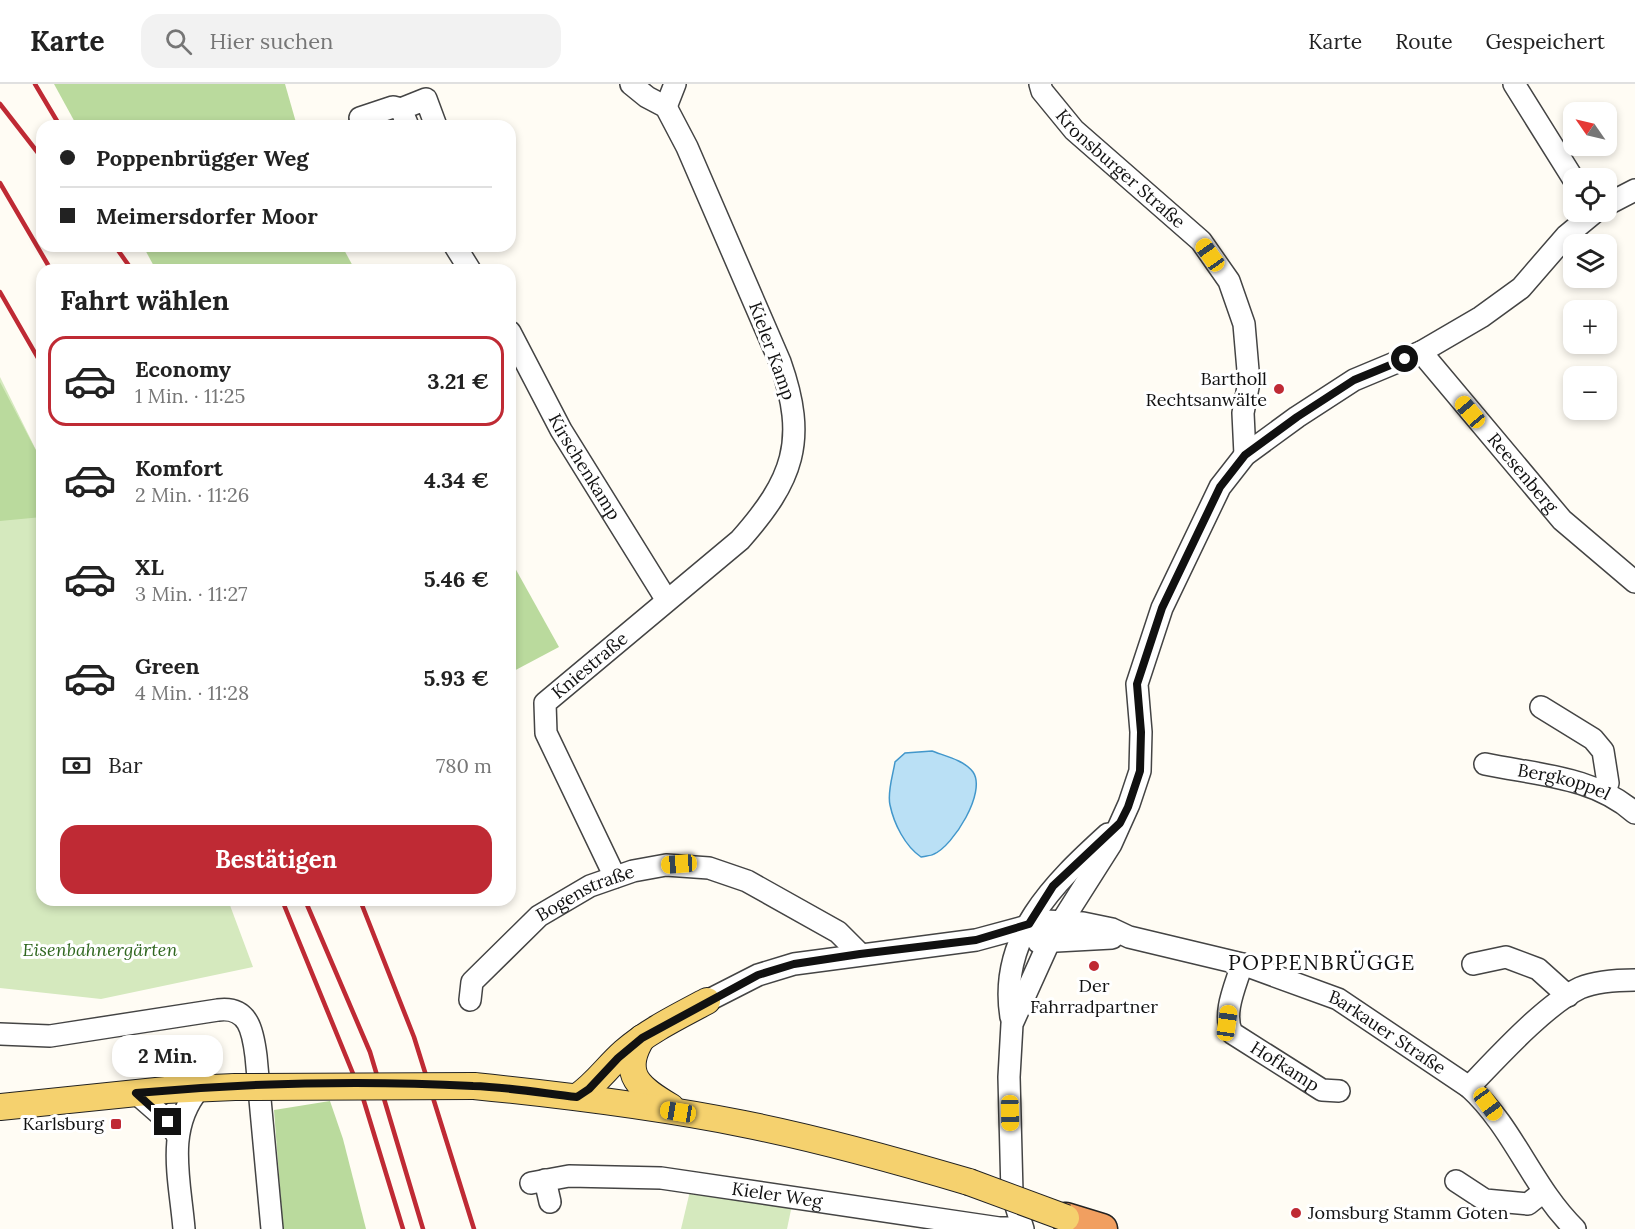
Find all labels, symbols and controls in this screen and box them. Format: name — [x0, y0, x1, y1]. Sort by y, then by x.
search box — [141, 14, 561, 68]
text: Karte — [30, 23, 105, 59]
icon: search — [162, 25, 195, 58]
text: Hier suchen — [210, 27, 333, 55]
text: Karte — [1308, 28, 1362, 55]
text: Route — [1395, 28, 1453, 55]
text: Gespeichert — [1486, 28, 1605, 55]
north arrow — [1563, 102, 1617, 156]
map controls — [1563, 102, 1617, 420]
street label: Kronsburger Straße — [1051, 104, 1190, 233]
text: Poppenbrügger Weg — [96, 144, 309, 172]
button: locate — [1563, 168, 1617, 222]
text: Meimersdorfer Moor — [96, 202, 318, 230]
button: layers — [1563, 234, 1617, 288]
car — [1192, 235, 1228, 275]
text: Fahrt wählen — [60, 283, 229, 317]
street label: Kieler Kamp — [744, 299, 801, 403]
button: + — [1563, 300, 1617, 354]
route start — [1391, 345, 1418, 372]
icon: car — [63, 354, 117, 408]
text: Economy — [135, 355, 231, 383]
button: − — [1563, 366, 1617, 420]
text: 3.21 € — [427, 367, 489, 395]
place label: Bartholl Rechtsanwälte — [1146, 367, 1267, 411]
marker: Bartholl Rechtsanwälte — [1272, 382, 1286, 396]
text: 1 Min. · 11:25 — [135, 383, 245, 408]
car — [1452, 392, 1488, 432]
street label: Kirschenkamp — [544, 410, 626, 524]
street label: Reesenberg — [1483, 428, 1564, 518]
icon: car — [63, 453, 117, 507]
text: Komfort — [135, 454, 223, 482]
text: 4.34 € — [424, 466, 489, 494]
text: 2 Min. · 11:26 — [135, 482, 249, 507]
icon: car — [63, 552, 117, 606]
text: XL — [135, 553, 164, 581]
text: 5.46 € — [424, 565, 489, 593]
text: 3 Min. · 11:27 — [135, 581, 247, 606]
street label: Kniestraße — [547, 627, 632, 704]
icon: car — [63, 651, 117, 705]
text: Green — [135, 652, 200, 680]
text: 5.93 € — [423, 664, 489, 692]
text: 4 Min. · 11:28 — [135, 680, 249, 705]
icon: cash — [60, 749, 93, 782]
text: Bar — [108, 751, 143, 779]
text: 780 m — [436, 753, 492, 778]
street label: Bergkoppel — [1516, 758, 1615, 805]
button: Bestätigen — [60, 825, 492, 894]
car — [660, 854, 698, 874]
street label: Bogenstraße — [532, 859, 637, 926]
park label: Eisenbahnergärten — [22, 938, 178, 961]
district label: POPPENBRÜGGE — [1228, 949, 1416, 976]
marker: Der Fahrradpartner — [1087, 959, 1101, 973]
place label: Der Fahrradpartner — [1030, 974, 1158, 1018]
street label: Barkauer Straße — [1326, 985, 1451, 1079]
car — [1216, 1004, 1238, 1042]
callout: 2 Min. — [112, 1035, 224, 1077]
street label: Hofkamp — [1246, 1036, 1324, 1096]
text: 2 Min. — [138, 1043, 197, 1068]
car — [1470, 1084, 1506, 1124]
car — [1001, 1095, 1019, 1131]
car — [659, 1100, 697, 1124]
route end — [154, 1108, 181, 1135]
place label: Karlsburg — [23, 1112, 105, 1135]
marker: Karlsburg — [109, 1117, 123, 1131]
street label: Kieler Weg — [730, 1177, 825, 1213]
place label: Jomsburg Stamm Goten — [1307, 1201, 1508, 1224]
marker: Jomsburg Stamm Goten — [1289, 1206, 1303, 1220]

